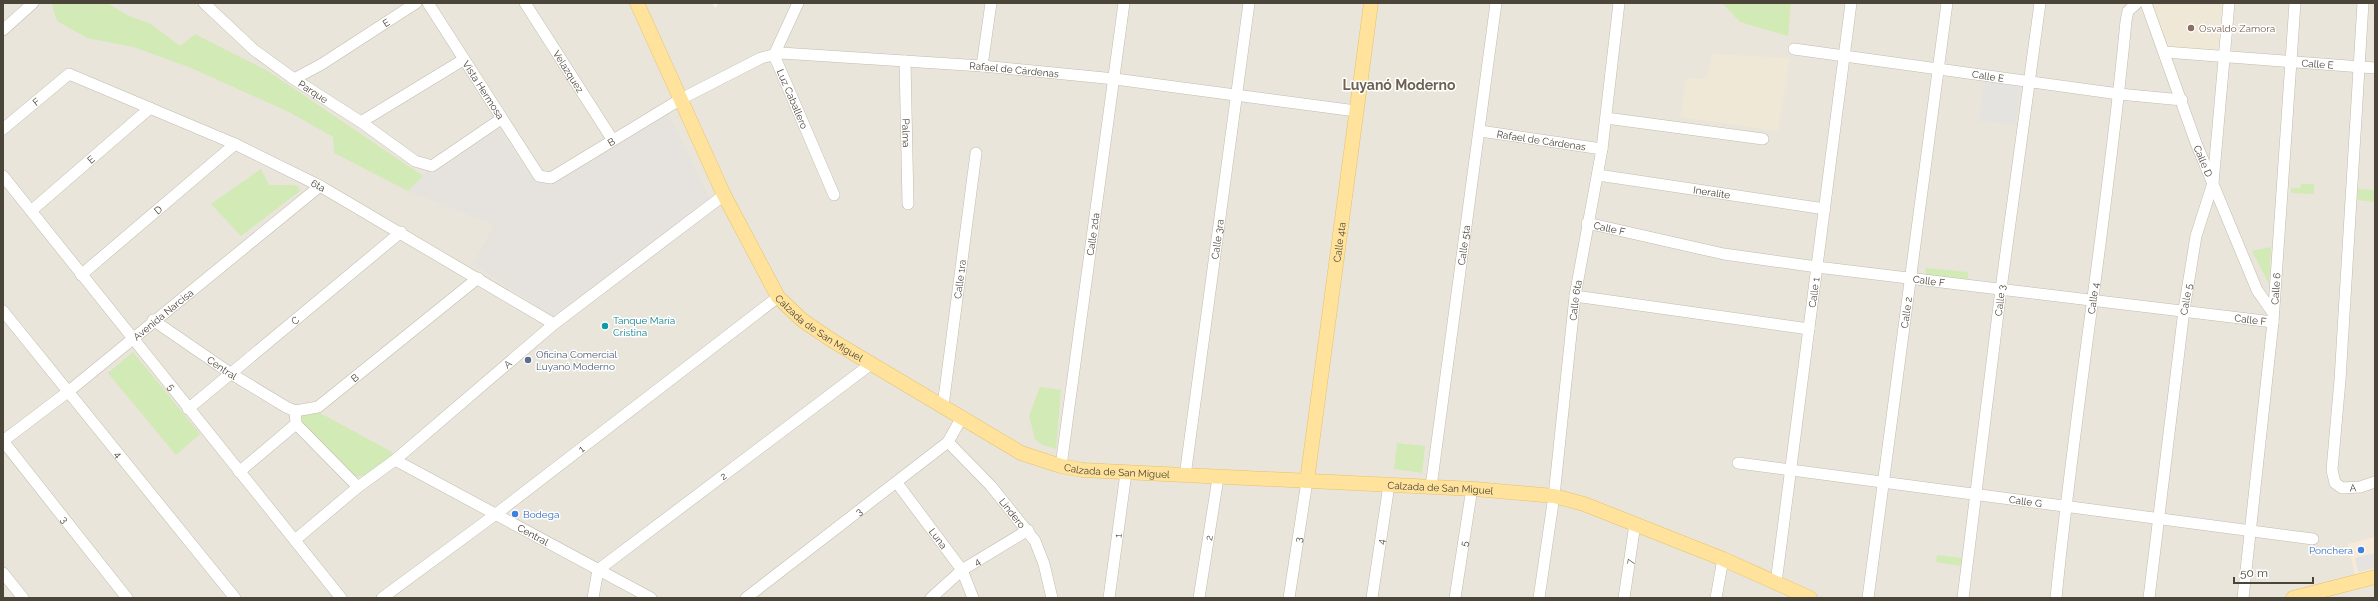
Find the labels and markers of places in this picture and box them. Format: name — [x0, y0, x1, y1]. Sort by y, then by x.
marker: Osvaldo Zamora — [2186, 23, 2196, 33]
place label: Osvaldo Zamora — [2199, 23, 2275, 34]
place label: Tanque María Cristina — [613, 315, 675, 338]
marker: Tanque María Cristina — [600, 321, 610, 331]
place label: Oficina Comercial Luyanó Moderno — [536, 349, 617, 372]
marker: Oficina Comercial Luyanó Moderno — [523, 355, 533, 365]
marker: Bodega — [510, 509, 520, 519]
place label: Bodega — [523, 509, 559, 520]
place label: Ponchera — [2309, 545, 2353, 556]
marker: Ponchera — [2356, 545, 2366, 555]

